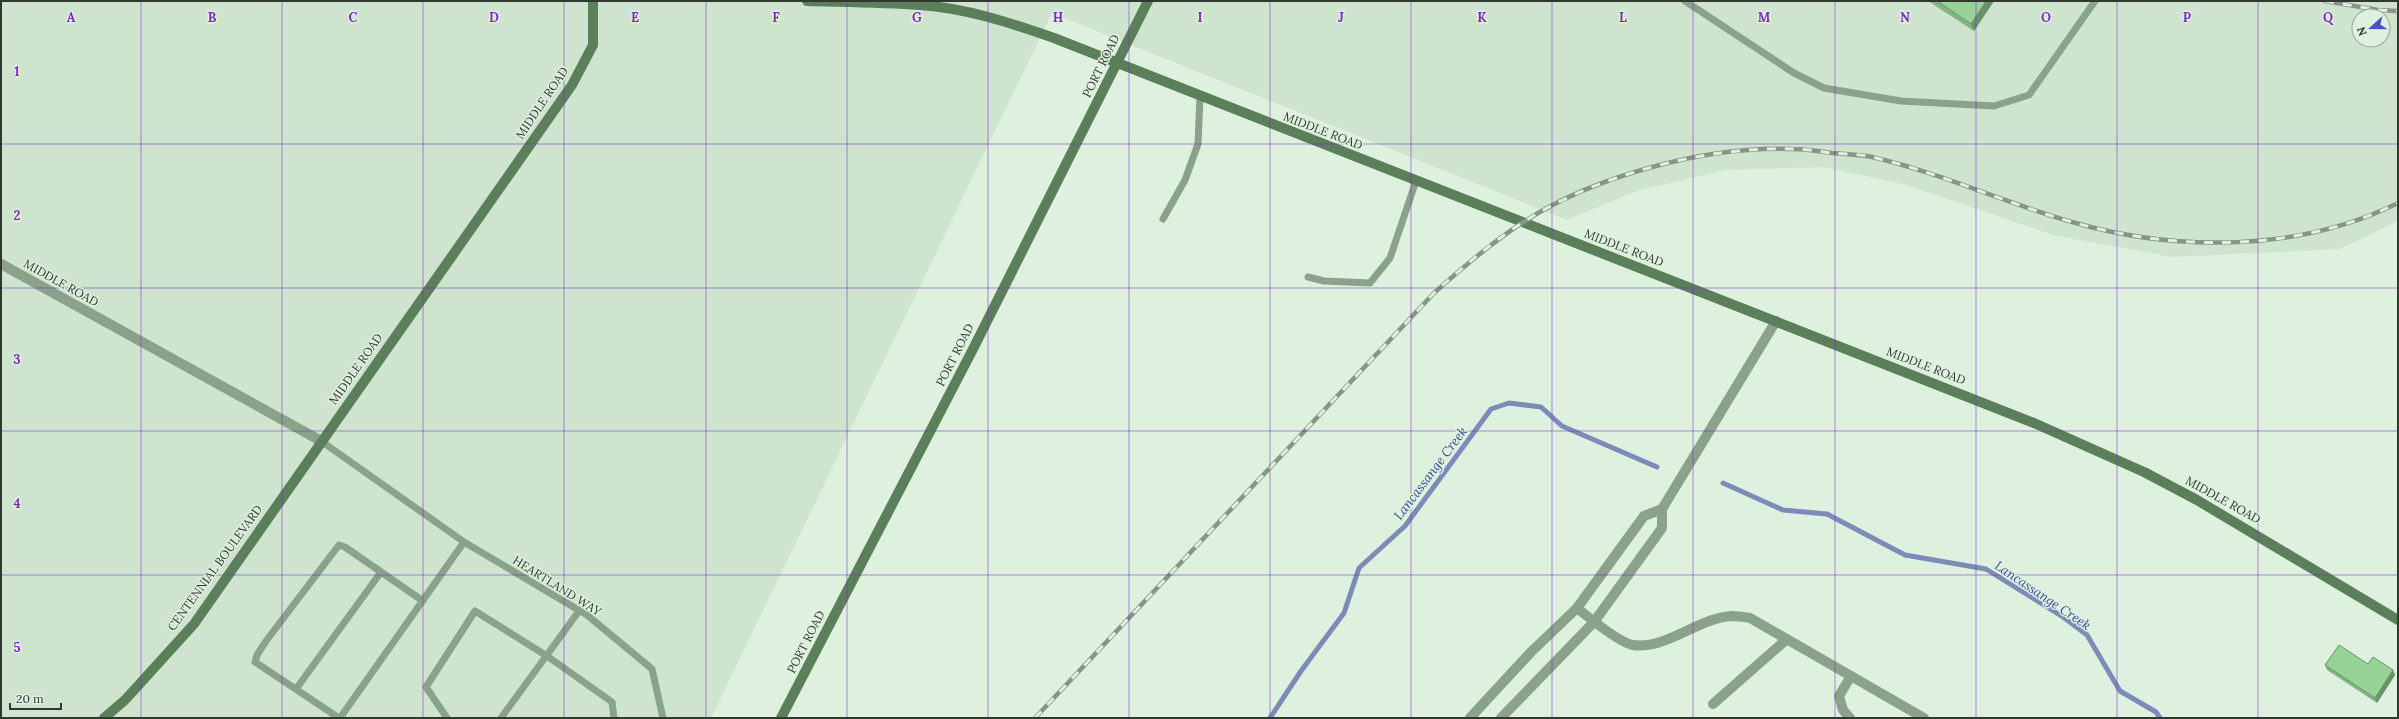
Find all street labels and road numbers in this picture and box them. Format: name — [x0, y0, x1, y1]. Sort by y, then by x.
street label: PORT ROAD — [1079, 32, 1122, 100]
street label: MIDDLE ROAD — [512, 64, 571, 142]
street label: MIDDLE ROAD — [1281, 109, 1365, 153]
street label: MIDDLE ROAD — [1582, 226, 1666, 270]
street label: MIDDLE ROAD — [21, 256, 101, 309]
street label: PORT ROAD — [932, 321, 977, 389]
street label: MIDDLE ROAD — [325, 330, 386, 407]
street label: MIDDLE ROAD — [1884, 344, 1968, 388]
street label: MIDDLE ROAD — [2183, 473, 2263, 526]
street label: CENTENNIAL BOULEVARD — [164, 502, 265, 633]
street label: HEARTLAND WAY — [510, 552, 605, 619]
street label: PORT ROAD — [783, 608, 828, 676]

